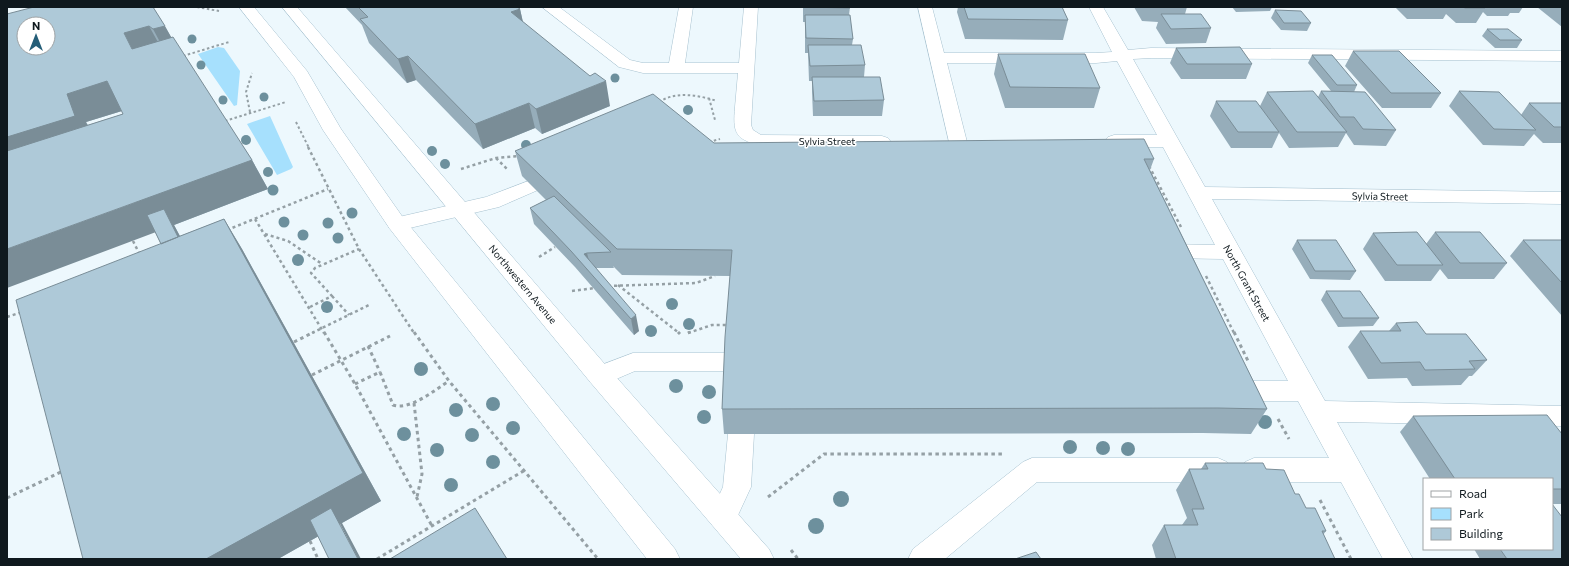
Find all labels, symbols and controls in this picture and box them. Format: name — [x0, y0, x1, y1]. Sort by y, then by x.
north arrow — [16, 16, 56, 56]
text: N — [32, 19, 40, 32]
street label: Sylvia Street — [799, 135, 855, 147]
street label: Sylvia Street — [1352, 190, 1408, 202]
street label: Northwestern Avenue — [487, 242, 559, 326]
street label: North Grant Street — [1221, 243, 1273, 323]
legend — [1423, 478, 1553, 550]
text: Road — [1459, 486, 1487, 500]
text: Park — [1459, 506, 1485, 520]
text: Building — [1459, 526, 1503, 540]

